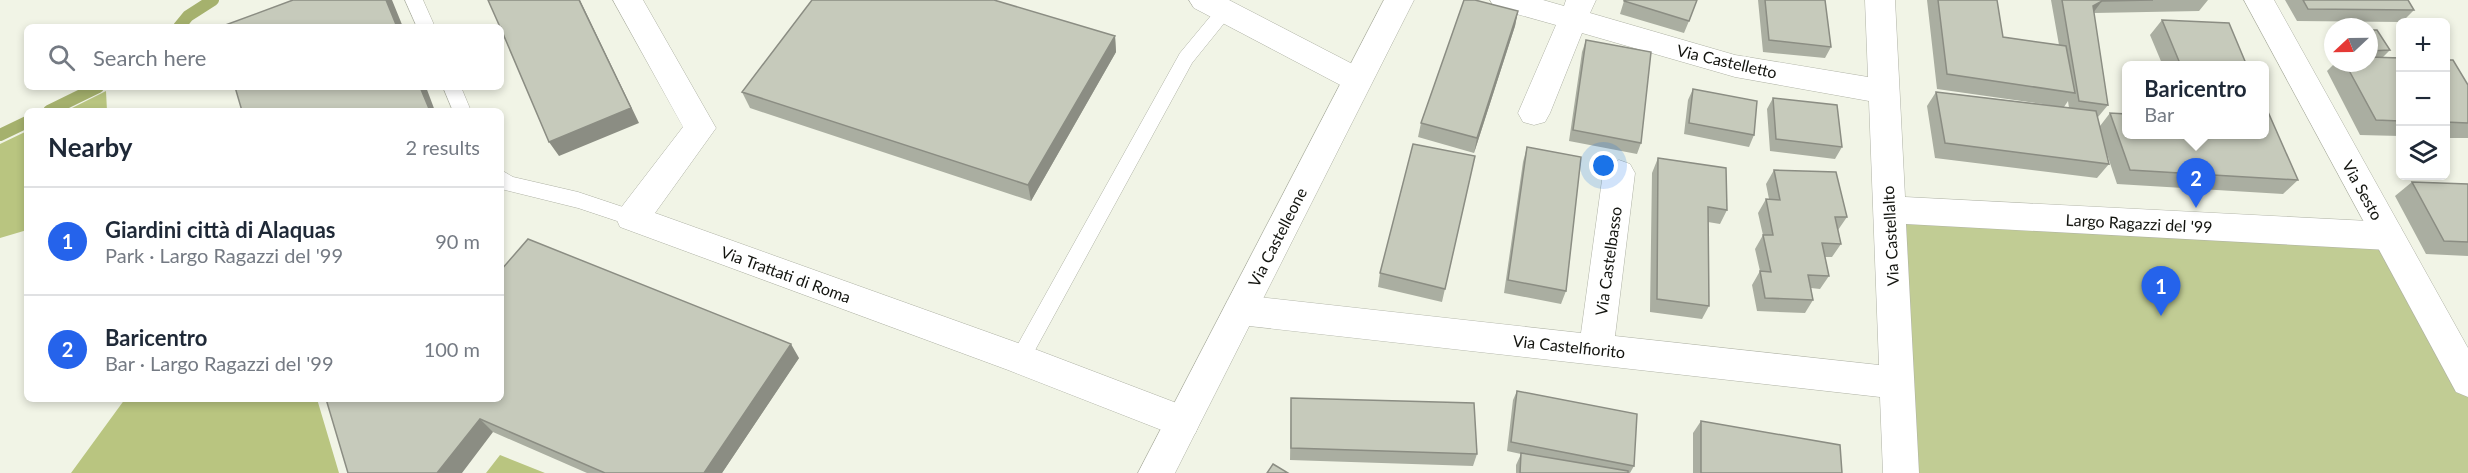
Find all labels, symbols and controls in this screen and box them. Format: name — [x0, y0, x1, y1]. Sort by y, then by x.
north arrow — [2324, 18, 2378, 72]
map controls — [2396, 18, 2450, 180]
button: + — [2396, 18, 2450, 72]
search box — [24, 24, 504, 90]
street label: Via Castelletto — [1675, 40, 1779, 82]
icon: search — [45, 41, 78, 74]
text: Search here — [93, 44, 206, 71]
popup — [2122, 61, 2269, 139]
button: − — [2396, 72, 2450, 126]
text: Baricentro — [2144, 75, 2247, 102]
text: Bar — [2144, 102, 2174, 126]
button: layers — [2396, 126, 2450, 180]
text: Nearby — [48, 131, 133, 163]
text: 2 results — [405, 135, 480, 159]
your location — [1589, 151, 1618, 180]
street label: Via Sesto — [2339, 157, 2387, 223]
pin: 2 — [2176, 158, 2216, 208]
street label: Via Castelleone — [1244, 184, 1310, 290]
street label: Via Castellalto — [1878, 185, 1902, 287]
street label: Via Castelbasso — [1591, 205, 1625, 317]
street label: Largo Ragazzi del '99 — [2065, 210, 2213, 236]
text: Giardini città di Alaquas — [105, 216, 335, 243]
text: 1 — [62, 229, 73, 253]
text: 90 m — [435, 229, 480, 253]
street label: Via Trattati di Roma — [718, 242, 854, 306]
text: Park · Largo Ragazzi del '99 — [105, 243, 343, 267]
pin: 1 — [2142, 266, 2180, 316]
text: Baricentro — [105, 324, 207, 351]
street label: Via Castelfiorito — [1512, 331, 1626, 361]
text: 2 — [62, 337, 73, 361]
text: 100 m — [424, 337, 480, 361]
text: Bar · Largo Ragazzi del '99 — [105, 351, 334, 375]

